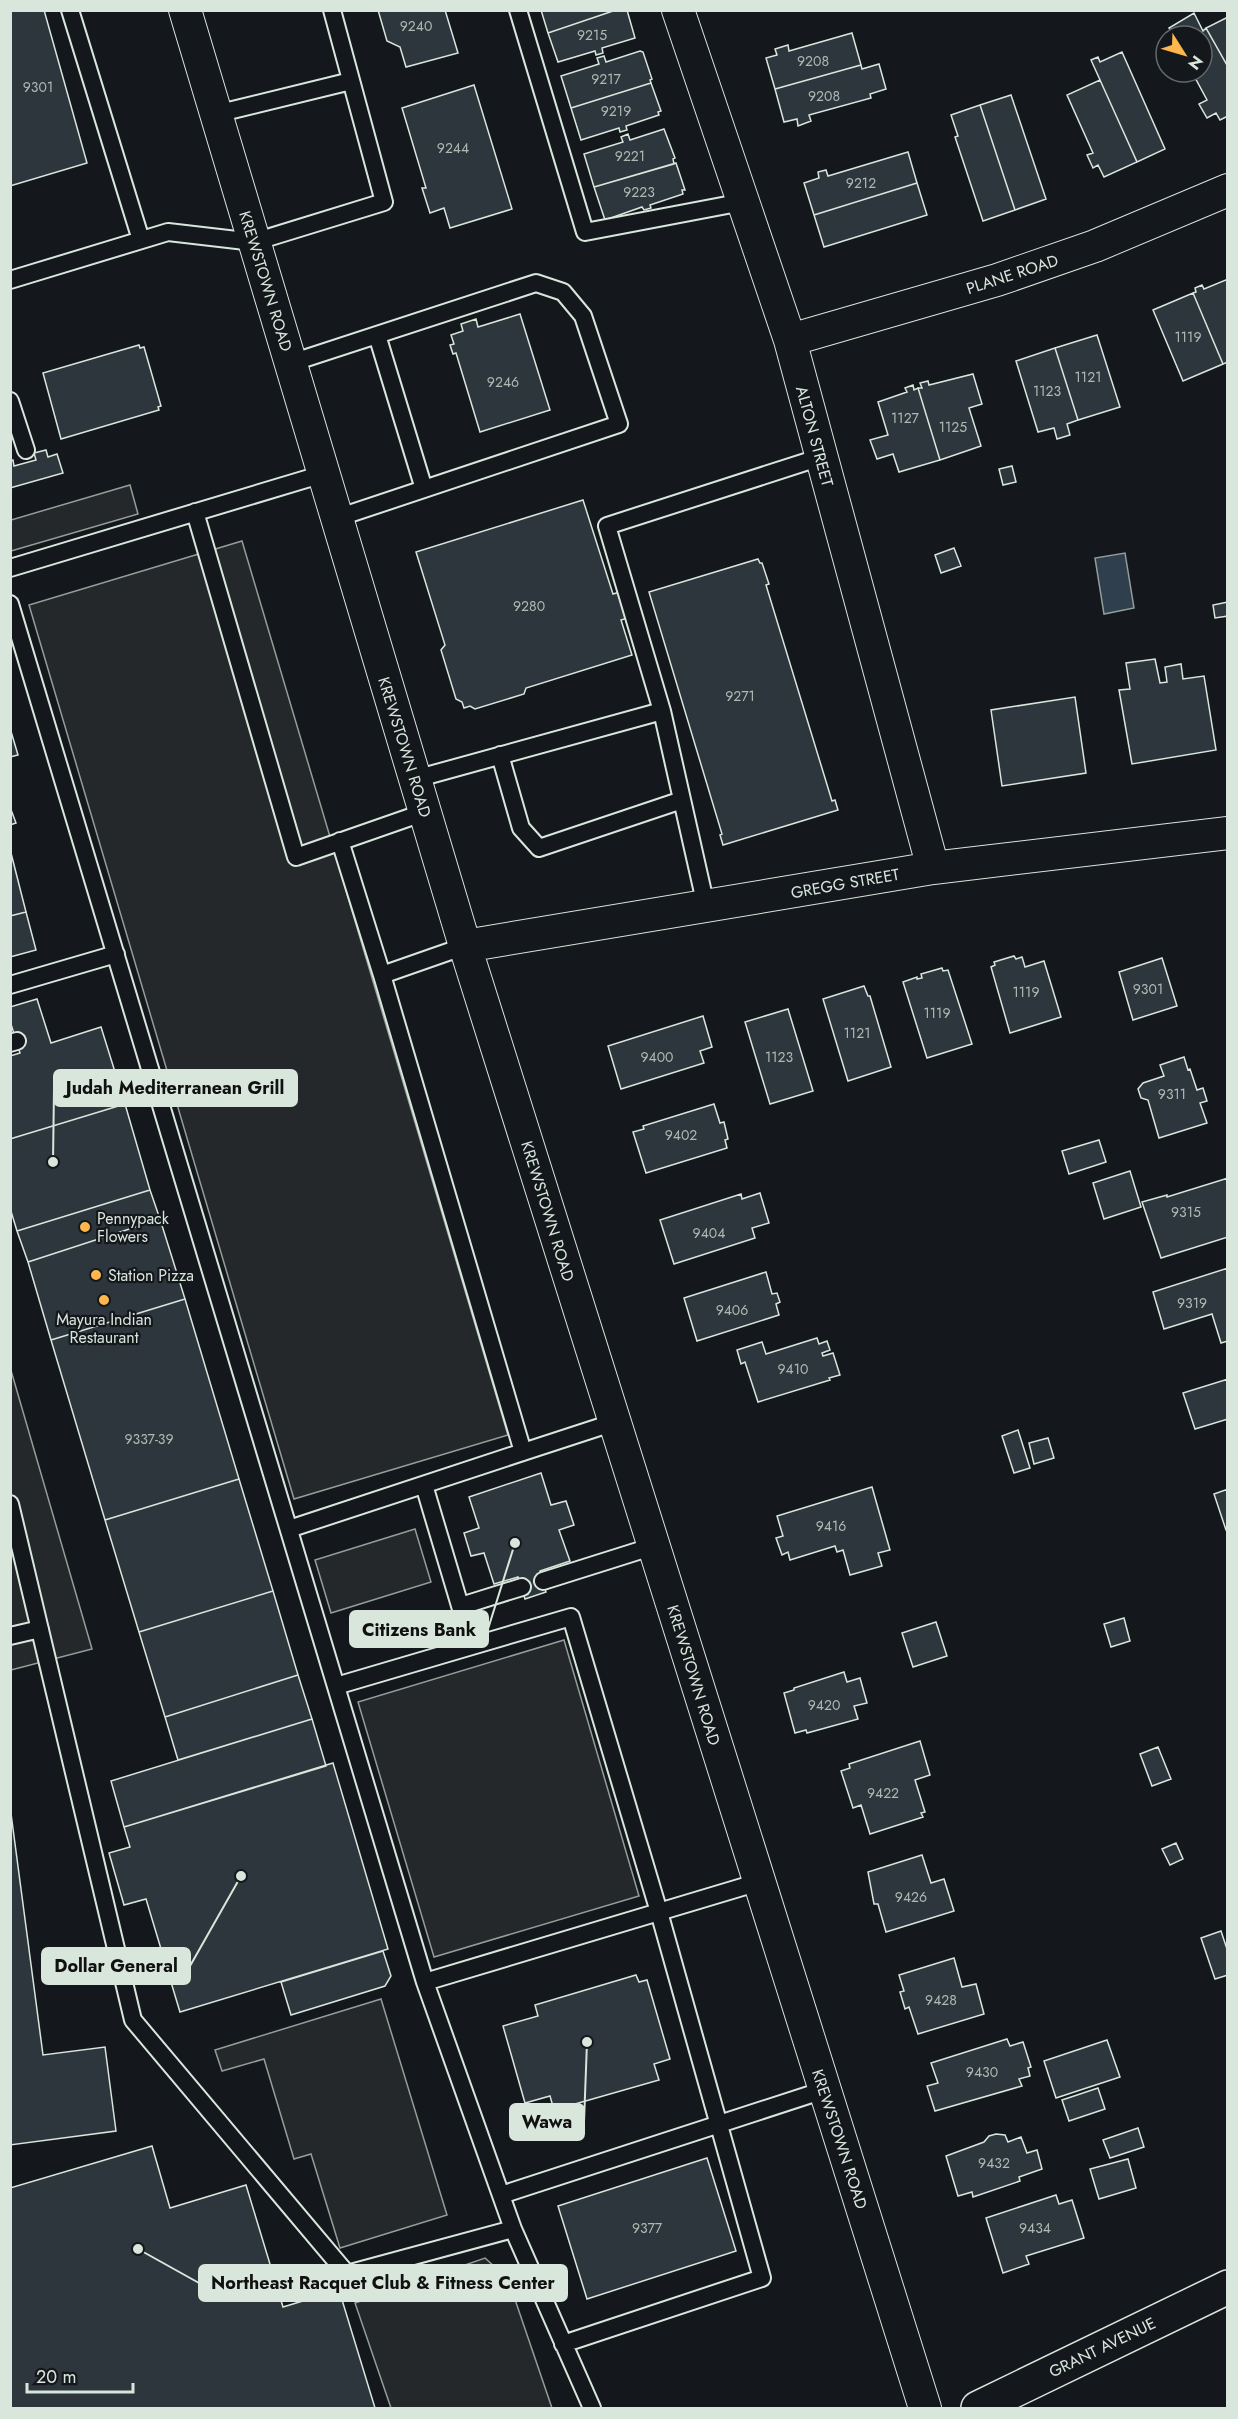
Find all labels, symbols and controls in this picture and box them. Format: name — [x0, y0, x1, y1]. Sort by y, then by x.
house number: 9240 — [400, 16, 432, 36]
north arrow — [1154, 24, 1214, 84]
house number: 9215 — [577, 25, 607, 45]
house number: 9208 — [797, 51, 829, 71]
text: N — [1183, 51, 1209, 75]
house number: 9217 — [591, 69, 621, 89]
house number: 9301 — [23, 77, 53, 97]
house number: 9208 — [808, 86, 840, 106]
house number: 9219 — [601, 101, 631, 121]
house number: 9244 — [437, 138, 469, 158]
house number: 9221 — [615, 146, 645, 166]
house number: 9212 — [846, 173, 876, 193]
house number: 9223 — [623, 182, 655, 202]
street label: KREWSTOWN ROAD — [233, 208, 298, 354]
street label: PLANE ROAD — [963, 249, 1061, 300]
house number: 1119 — [1175, 327, 1201, 347]
house number: 1121 — [1075, 367, 1101, 387]
house number: 9246 — [487, 372, 519, 392]
house number: 1123 — [1033, 381, 1061, 401]
street label: ALTON STREET — [790, 383, 839, 490]
house number: 1127 — [891, 408, 920, 428]
house number: 1125 — [939, 417, 967, 437]
house number: 9280 — [513, 596, 545, 616]
street label: KREWSTOWN ROAD — [372, 674, 437, 820]
house number: 9271 — [725, 686, 755, 706]
street label: GREGG STREET — [789, 863, 902, 904]
house number: 9301 — [1133, 979, 1163, 999]
house number: 1119 — [1013, 982, 1039, 1002]
house number: 1119 — [924, 1003, 950, 1023]
house number: 1121 — [844, 1023, 870, 1043]
house number: 9400 — [640, 1047, 674, 1067]
house number: 1123 — [765, 1047, 793, 1067]
callout: Judah Mediterranean Grill — [54, 1070, 297, 1106]
text: Judah Mediterranean Grill — [63, 1075, 284, 1101]
house number: 9311 — [1158, 1084, 1186, 1104]
house number: 9402 — [665, 1125, 697, 1145]
street label: KREWSTOWN ROAD — [515, 1138, 580, 1284]
house number: 9315 — [1171, 1202, 1201, 1222]
place label: Pennypack Flowers — [97, 1207, 170, 1248]
marker: Pennypack Flowers — [78, 1220, 92, 1234]
house number: 9404 — [693, 1223, 725, 1243]
place label: Station Pizza — [108, 1264, 194, 1287]
marker: Station Pizza — [89, 1268, 103, 1282]
marker: Mayura Indian Restaurant — [97, 1293, 111, 1307]
house number: 9319 — [1177, 1293, 1207, 1313]
house number: 9406 — [716, 1300, 748, 1320]
place label: Mayura Indian Restaurant — [56, 1308, 152, 1349]
house number: 9410 — [778, 1359, 808, 1379]
house number: 9337-39 — [124, 1429, 174, 1449]
house number: 9416 — [816, 1516, 846, 1536]
street label: KREWSTOWN ROAD — [661, 1602, 726, 1748]
callout: Citizens Bank — [350, 1611, 488, 1647]
text: Citizens Bank — [362, 1617, 477, 1643]
house number: 9420 — [808, 1695, 840, 1715]
house number: 9422 — [867, 1783, 899, 1803]
house number: 9426 — [895, 1887, 927, 1907]
callout: Dollar General — [42, 1948, 190, 1984]
text: Dollar General — [54, 1953, 178, 1979]
house number: 9428 — [925, 1990, 957, 2010]
house number: 9430 — [966, 2062, 998, 2082]
street label: KREWSTOWN ROAD — [806, 2066, 873, 2212]
callout: Wawa — [510, 2104, 584, 2140]
text: Wawa — [522, 2109, 572, 2135]
house number: 9432 — [978, 2153, 1010, 2173]
house number: 9377 — [632, 2218, 663, 2238]
house number: 9434 — [1019, 2218, 1051, 2238]
callout: Northeast Racquet Club & Fitness Center — [199, 2265, 567, 2301]
text: Northeast Racquet Club & Fitness Center — [211, 2270, 556, 2296]
street label: GRANT AVENUE — [1045, 2312, 1159, 2383]
scale bar — [27, 2356, 134, 2394]
text: 20 m — [36, 2364, 76, 2390]

